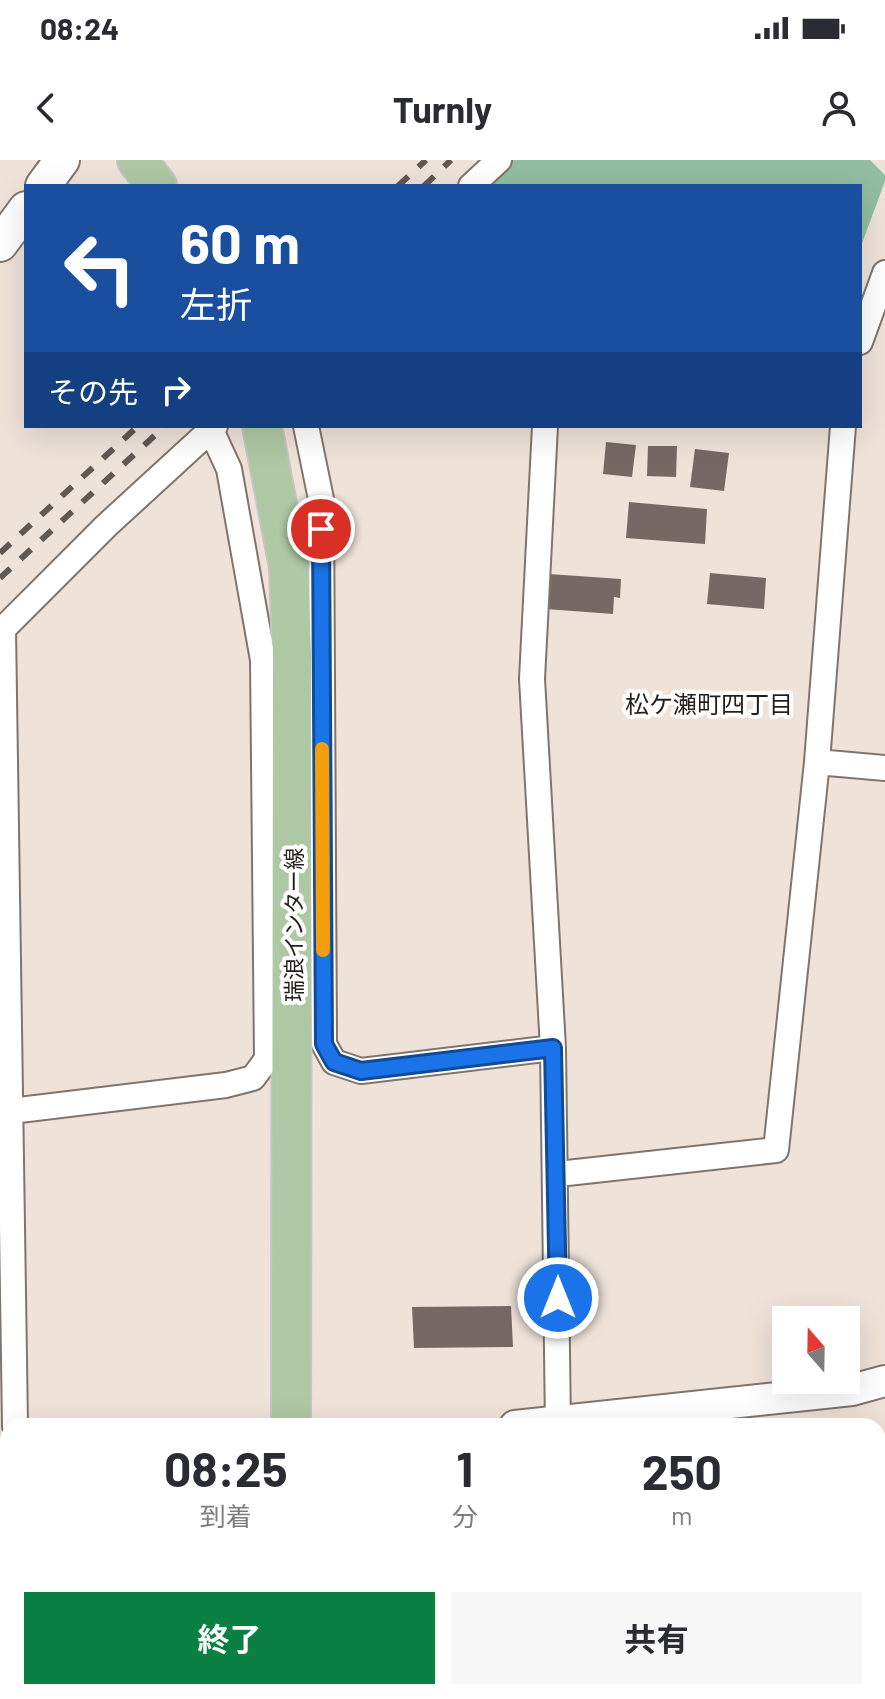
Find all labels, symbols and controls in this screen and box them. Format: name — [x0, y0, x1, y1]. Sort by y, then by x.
text: 08:24 — [40, 10, 119, 46]
icon: back — [24, 86, 68, 130]
icon: person — [817, 86, 861, 130]
text: Turnly — [393, 87, 492, 130]
text: 60 m — [180, 208, 300, 275]
icon: left — [48, 216, 152, 320]
text: 左折 — [180, 282, 252, 325]
icon: right — [154, 368, 198, 412]
text: その先 — [48, 373, 138, 409]
pin — [287, 495, 355, 563]
icon: arrive — [299, 507, 343, 551]
district label: 松ケ瀬町四丁目 — [625, 689, 793, 718]
street label: 瑞浪インター線 — [280, 848, 306, 1002]
position arrow — [516, 1256, 600, 1340]
north arrow — [772, 1306, 860, 1394]
map controls — [772, 1306, 860, 1394]
text: 08:25 — [164, 1439, 288, 1497]
text: 1 — [456, 1439, 473, 1497]
text: 250 — [642, 1442, 722, 1500]
text: m — [671, 1499, 693, 1530]
text: 到着 — [200, 1500, 252, 1531]
text: 分 — [452, 1500, 478, 1531]
button: 終了 — [24, 1592, 435, 1684]
button: 共有 — [451, 1592, 862, 1684]

